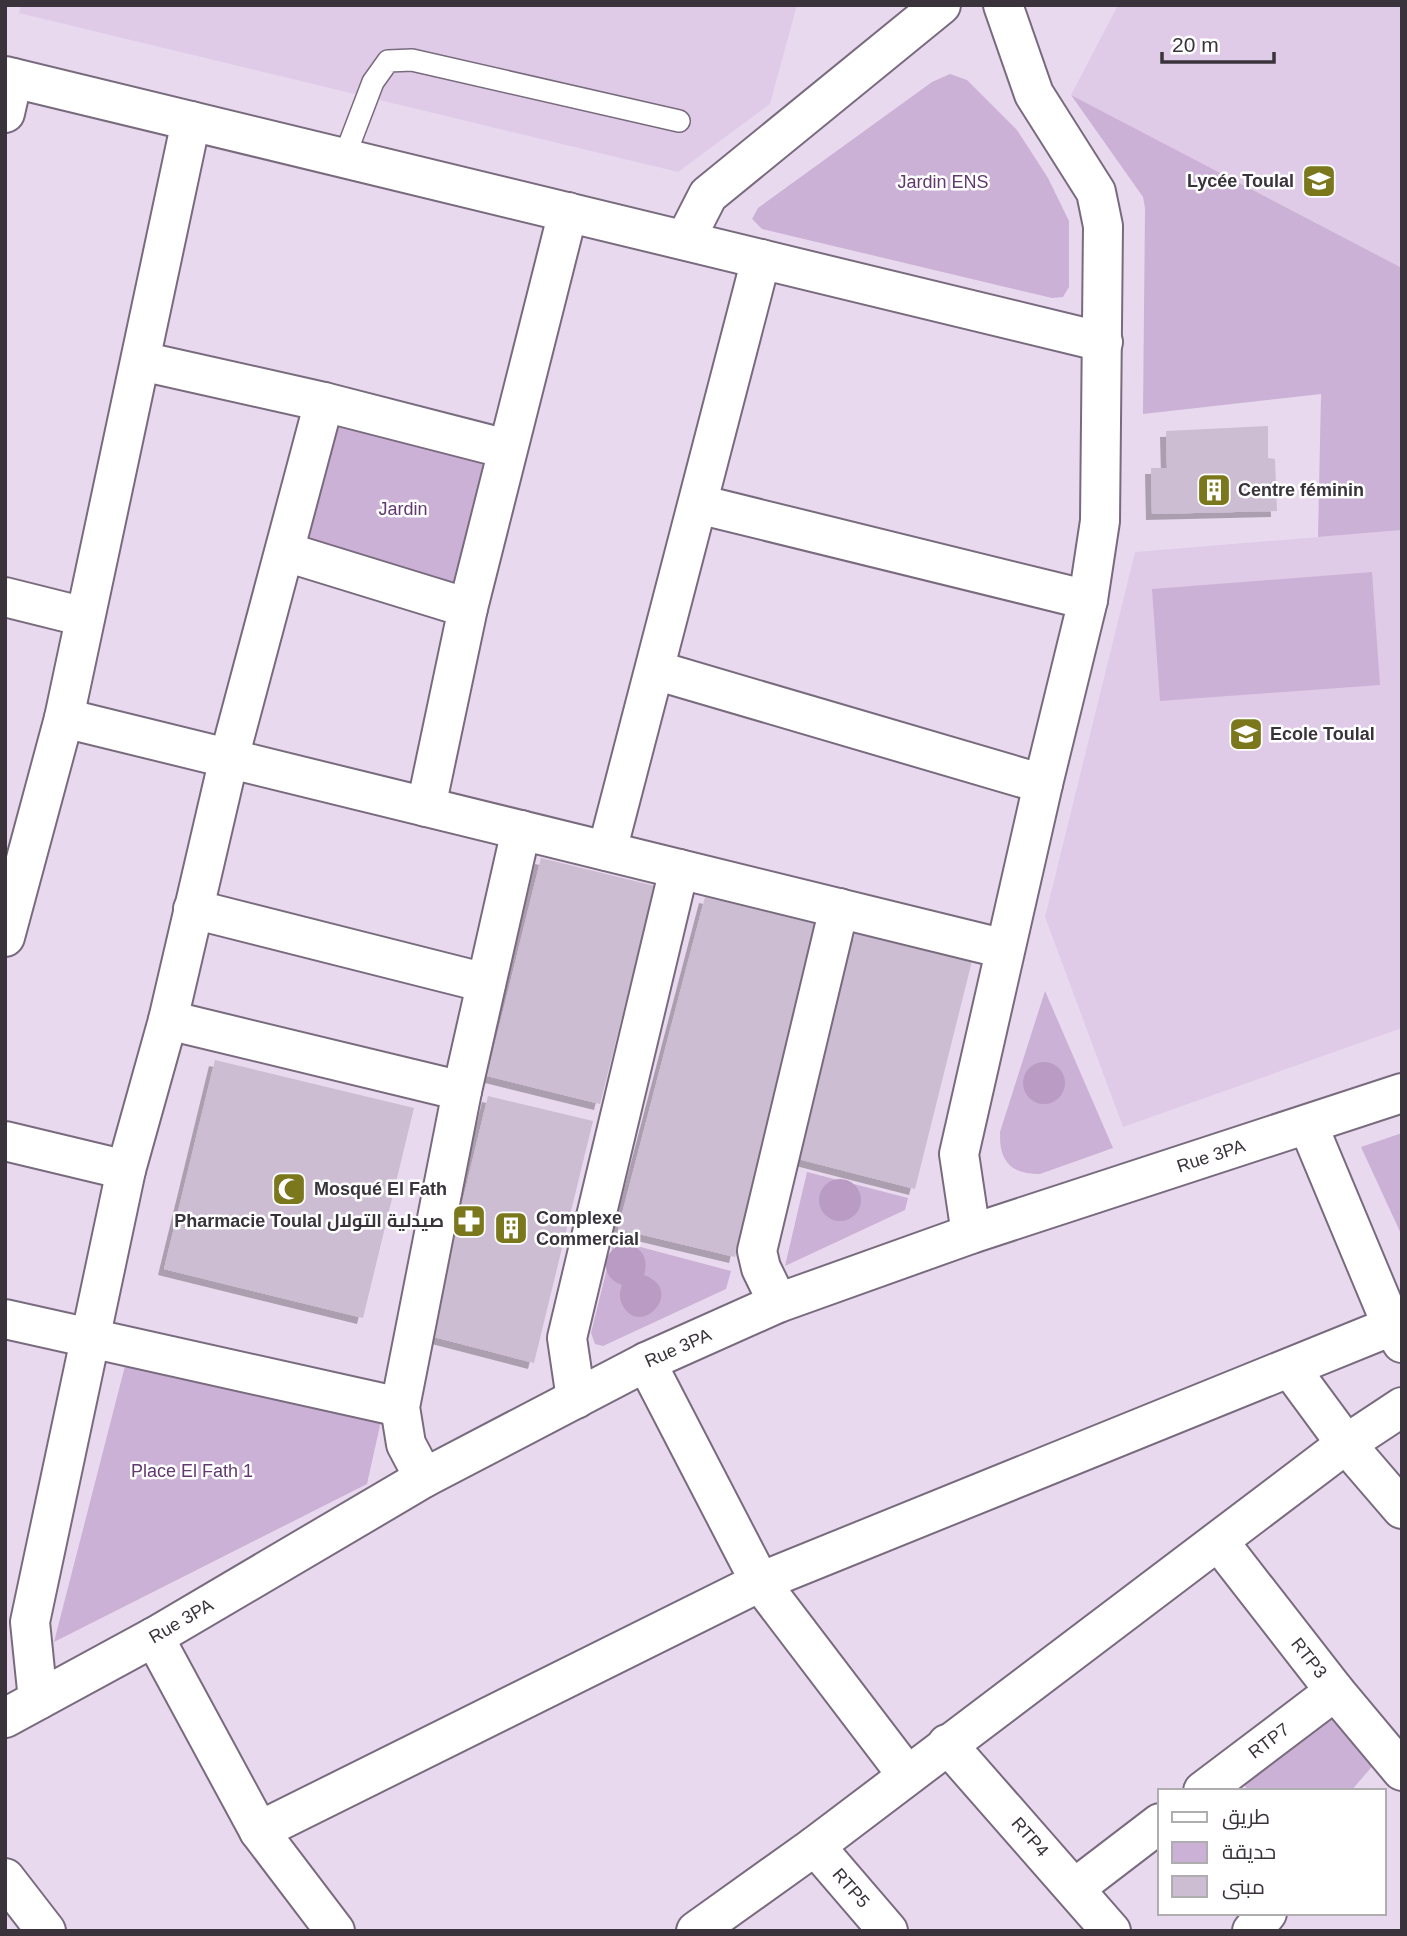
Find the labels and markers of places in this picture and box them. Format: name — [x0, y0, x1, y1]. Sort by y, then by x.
school or university icon: Lycée Toulal — [1300, 162, 1338, 200]
place label: Lycée Toulal — [1187, 171, 1294, 191]
building icon: Centre féminin — [1195, 471, 1233, 509]
place label: Centre féminin — [1238, 480, 1364, 500]
school or university icon: Ecole Toulal — [1227, 715, 1265, 753]
place label: Ecole Toulal — [1270, 724, 1375, 744]
mosque icon: Mosqué El Fath — [270, 1170, 308, 1208]
place label: Mosqué El Fath — [314, 1179, 447, 1199]
pharmacy icon: Pharmacie Toulal صيدلية التولال — [450, 1202, 488, 1240]
place label: Complexe Commercial — [536, 1208, 639, 1249]
building icon: Complexe Commercial — [492, 1209, 530, 1247]
place label: Pharmacie Toulal صيدلية التولال — [174, 1211, 444, 1232]

